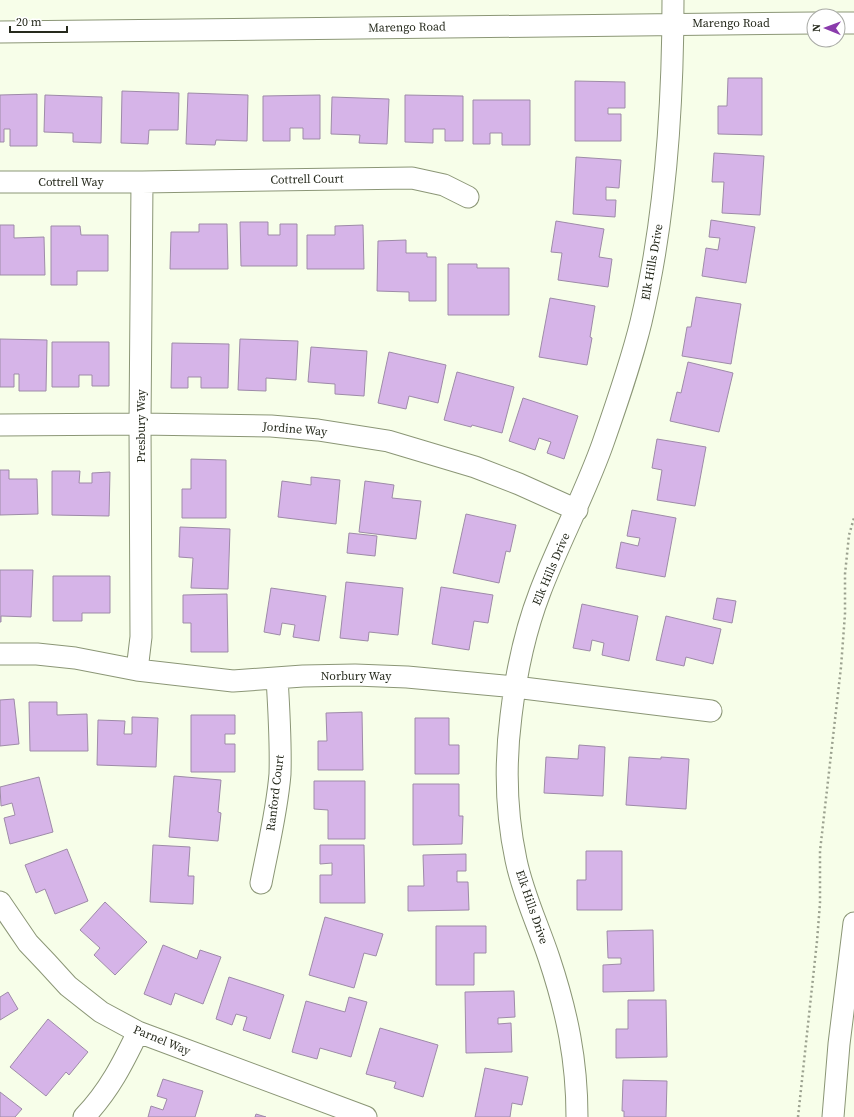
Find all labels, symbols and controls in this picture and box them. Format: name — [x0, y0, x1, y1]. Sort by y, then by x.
scale bar — [10, 8, 67, 34]
north arrow — [806, 8, 846, 48]
text: 20 m — [16, 14, 42, 30]
street label: Marengo Road — [692, 15, 770, 31]
street label: Marengo Road — [368, 18, 446, 36]
text: N — [809, 24, 824, 32]
street label: Cottrell Court — [270, 170, 344, 188]
street label: Cottrell Way — [38, 174, 105, 190]
street label: Elk Hills Drive — [637, 223, 667, 301]
street label: Presbury Way — [133, 388, 149, 463]
street label: Jordine Way — [261, 418, 329, 440]
street label: Elk Hills Drive — [529, 530, 573, 608]
street label: Norbury Way — [321, 668, 392, 684]
street label: Ranford Court — [262, 754, 288, 832]
street label: Elk Hills Drive — [512, 868, 552, 946]
street label: Parnel Way — [131, 1021, 194, 1059]

